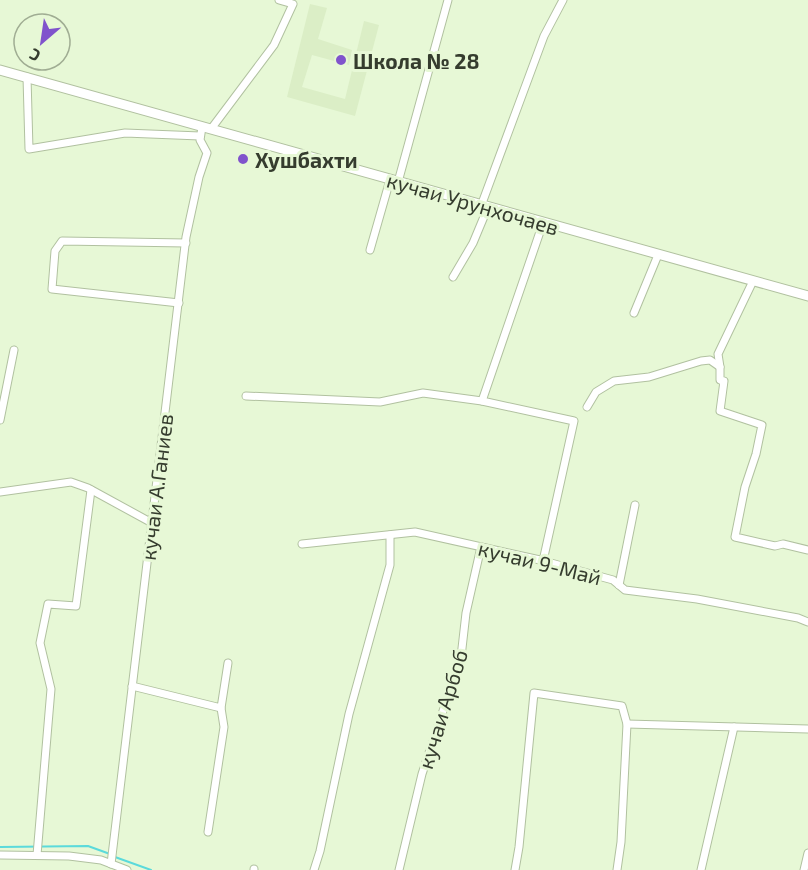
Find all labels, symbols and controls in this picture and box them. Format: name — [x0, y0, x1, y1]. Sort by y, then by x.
north arrow — [12, 12, 72, 72]
text: С — [26, 45, 43, 66]
place label: Школа № 28 — [353, 48, 480, 73]
marker: Школа № 28 — [334, 53, 348, 67]
place label: Хушбахти — [255, 147, 358, 172]
marker: Хушбахти — [236, 152, 250, 166]
street label: кучаи Урунхочаев — [384, 167, 562, 240]
street label: кучаи А.Ганиев — [135, 412, 178, 562]
street label: кучаи 9-Май — [476, 535, 604, 590]
street label: кучаи Арбоб — [412, 646, 473, 772]

